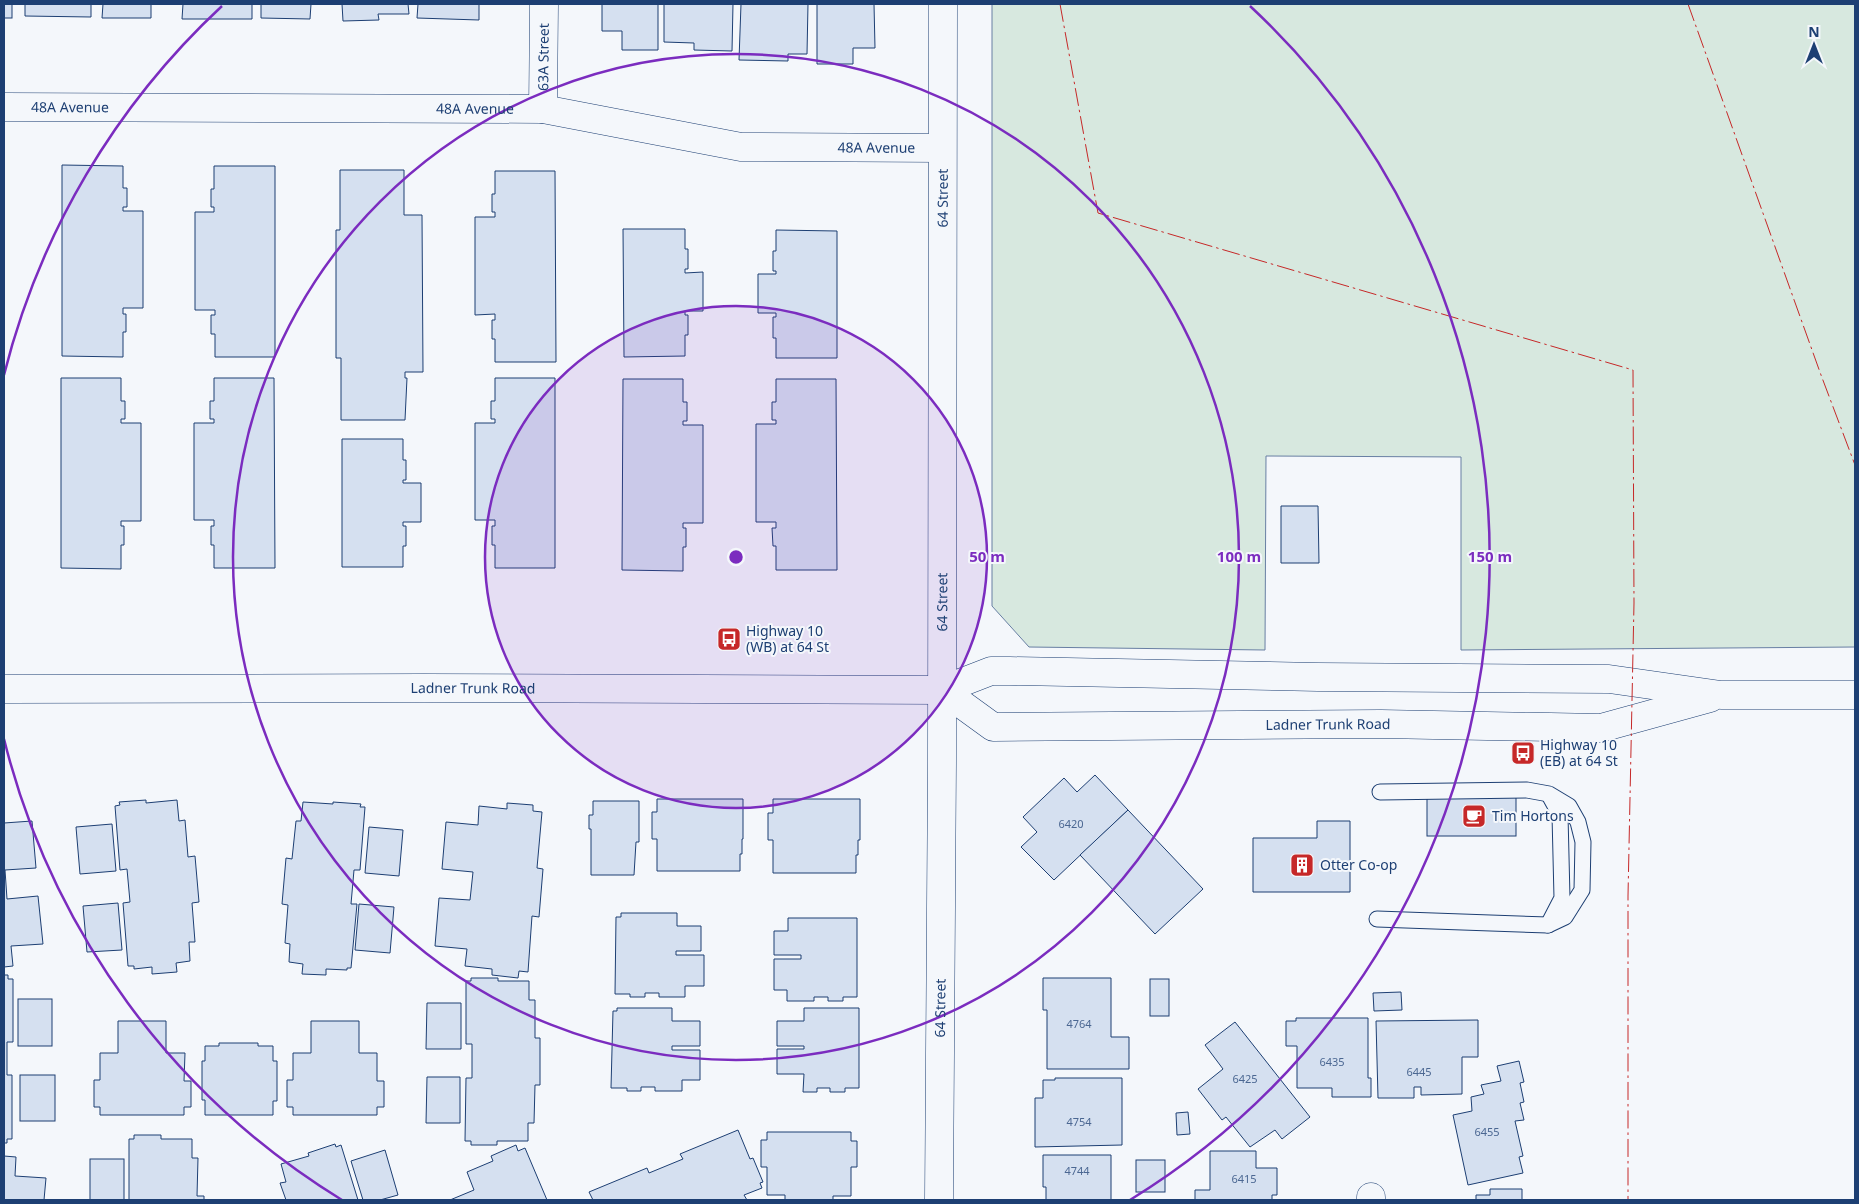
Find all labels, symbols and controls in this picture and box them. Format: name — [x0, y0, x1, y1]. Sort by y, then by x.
north arrow — [1789, 20, 1839, 70]
text: N — [1808, 22, 1820, 41]
street label: 63A Street — [533, 23, 553, 91]
street label: 48A Avenue — [31, 97, 109, 116]
street label: 48A Avenue — [436, 99, 514, 118]
street label: 48A Avenue — [837, 137, 915, 157]
street label: 64 Street — [933, 169, 952, 227]
text: 50 m — [969, 546, 1005, 566]
text: 100 m — [1217, 546, 1261, 566]
text: 150 m — [1468, 546, 1512, 566]
centre of rings — [727, 548, 745, 566]
street label: 64 Street — [932, 573, 951, 631]
place label: Highway 10 (WB) at 64 St — [746, 621, 829, 656]
bus stop icon: Highway 10 (WB) at 64 St — [716, 626, 742, 652]
street label: Ladner Trunk Road — [411, 678, 535, 697]
street label: Ladner Trunk Road — [1265, 714, 1391, 734]
place label: Highway 10 (EB) at 64 St — [1540, 735, 1618, 770]
bus stop icon: Highway 10 (EB) at 64 St — [1510, 740, 1536, 766]
cafe icon: Tim Hortons — [1461, 803, 1487, 829]
place label: Tim Hortons — [1492, 806, 1574, 825]
house number: 6420 — [1058, 816, 1084, 831]
building icon: Otter Co-op — [1289, 852, 1315, 878]
place label: Otter Co-op — [1320, 855, 1397, 874]
street label: 64 Street — [930, 979, 950, 1037]
house number: 4764 — [1066, 1016, 1092, 1031]
house number: 6435 — [1319, 1054, 1345, 1069]
house number: 6445 — [1406, 1064, 1432, 1079]
house number: 6425 — [1232, 1071, 1258, 1086]
house number: 4754 — [1066, 1114, 1092, 1129]
house number: 6455 — [1474, 1124, 1500, 1139]
house number: 4744 — [1064, 1163, 1090, 1178]
house number: 6415 — [1231, 1171, 1257, 1186]

